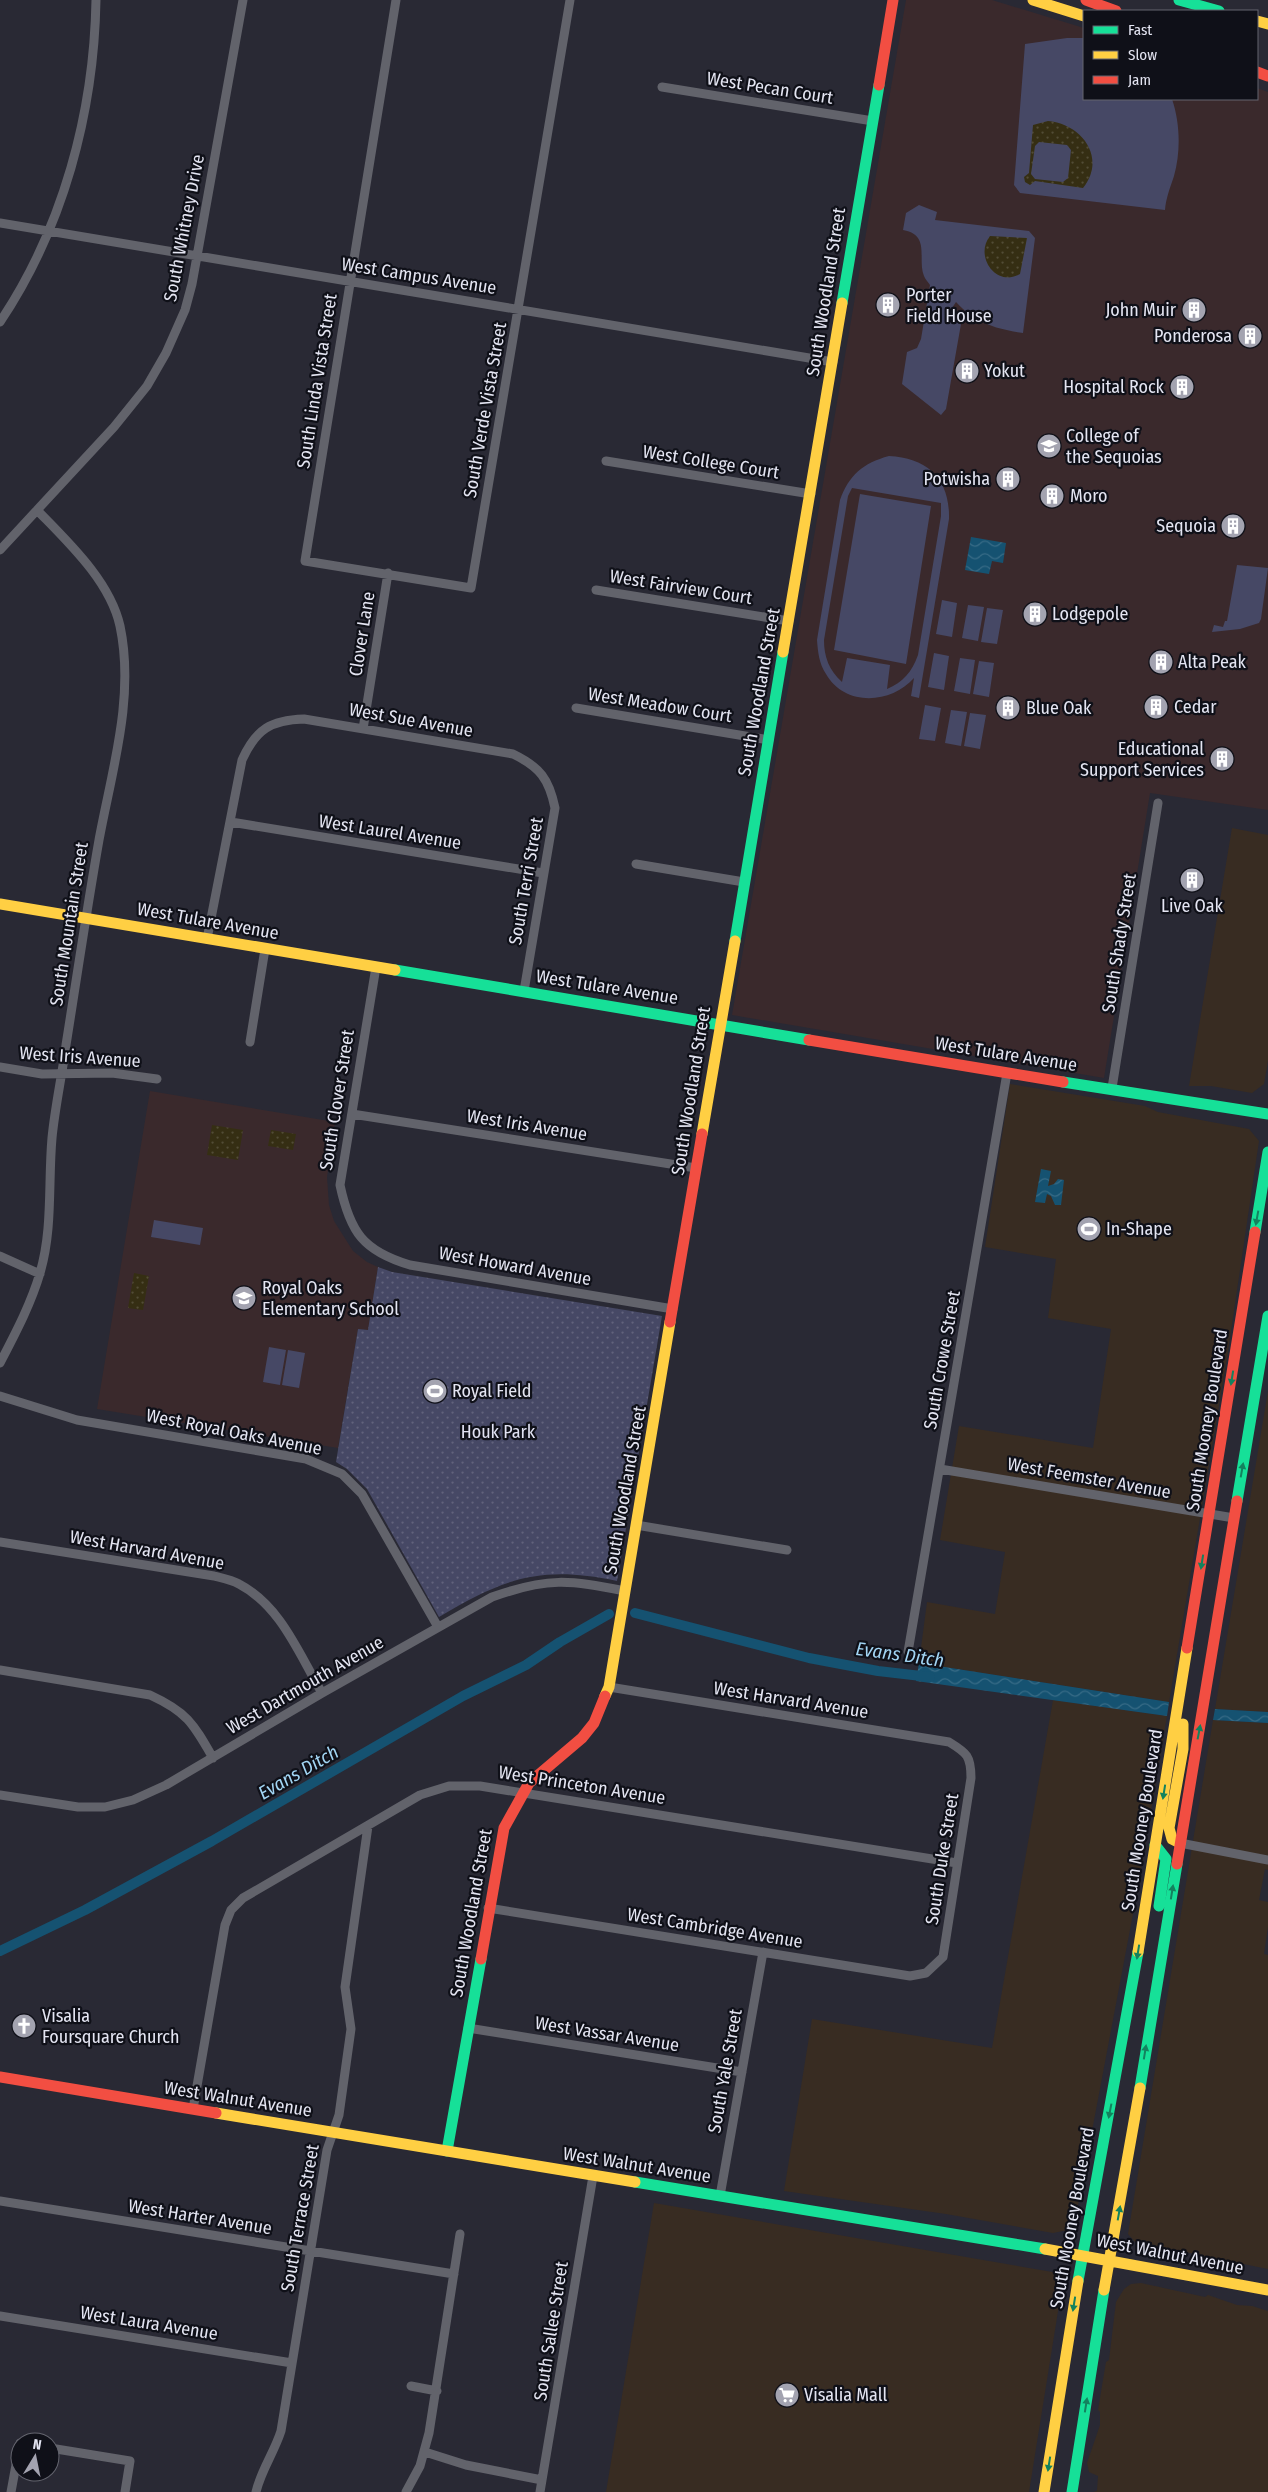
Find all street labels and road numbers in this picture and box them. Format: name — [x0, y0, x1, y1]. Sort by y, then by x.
street label: West Pecan Court — [705, 67, 835, 109]
street label: South Whitney Drive — [159, 152, 209, 303]
street label: South Woodland Street — [802, 206, 850, 378]
street label: West Campus Avenue — [340, 253, 498, 299]
street label: South Linda Vista Street — [292, 292, 342, 470]
street label: South Verde Vista Street — [459, 320, 511, 500]
street label: West College Court — [641, 440, 781, 484]
street label: West Fairview Court — [608, 565, 754, 609]
street label: Clover Lane — [344, 590, 380, 678]
street label: South Woodland Street — [733, 606, 785, 778]
street label: West Meadow Court — [587, 683, 734, 727]
street label: West Sue Avenue — [347, 698, 475, 742]
street label: West Laurel Avenue — [317, 810, 463, 854]
street label: South Terri Street — [504, 815, 548, 947]
street label: South Mountain Street — [45, 840, 93, 1008]
street label: South Shady Street — [1097, 872, 1141, 1014]
street label: West Tulare Avenue — [135, 898, 281, 944]
street label: West Tulare Avenue — [534, 965, 680, 1009]
street label: South Woodland Street — [667, 1005, 715, 1177]
street label: South Clover Street — [315, 1028, 359, 1172]
street label: West Tulare Avenue — [933, 1032, 1079, 1076]
street label: West Iris Avenue — [19, 1042, 141, 1072]
street label: West Iris Avenue — [465, 1105, 589, 1145]
street label: West Howard Avenue — [437, 1242, 593, 1290]
street label: South Crowe Street — [919, 1289, 965, 1431]
street label: South Mooney Boulevard — [1182, 1327, 1232, 1513]
street label: West Royal Oaks Avenue — [144, 1404, 324, 1460]
street label: South Woodland Street — [599, 1404, 651, 1576]
street label: West Feemster Avenue — [1006, 1453, 1173, 1503]
street label: West Harvard Avenue — [68, 1526, 226, 1574]
street label: West Dartmouth Avenue — [223, 1631, 388, 1739]
street label: West Harvard Avenue — [712, 1677, 870, 1723]
street label: South Mooney Boulevard — [1117, 1727, 1167, 1913]
street label: West Princeton Avenue — [497, 1761, 667, 1809]
street label: South Duke Street — [921, 1792, 963, 1926]
street label: South Woodland Street — [445, 1827, 497, 1999]
street label: West Cambridge Avenue — [626, 1903, 804, 1953]
street label: South Yale Street — [703, 2007, 747, 2135]
street label: West Vassar Avenue — [533, 2012, 681, 2056]
street label: West Walnut Avenue — [162, 2076, 314, 2122]
street label: South Mooney Boulevard — [1045, 2126, 1099, 2310]
street label: West Walnut Avenue — [561, 2142, 713, 2188]
street label: South Terrace Street — [276, 2143, 324, 2293]
street label: West Harter Avenue — [127, 2195, 273, 2239]
street label: West Walnut Avenue — [1095, 2229, 1246, 2279]
street label: South Sallee Street — [529, 2260, 573, 2402]
street label: West Laura Avenue — [79, 2301, 219, 2345]

